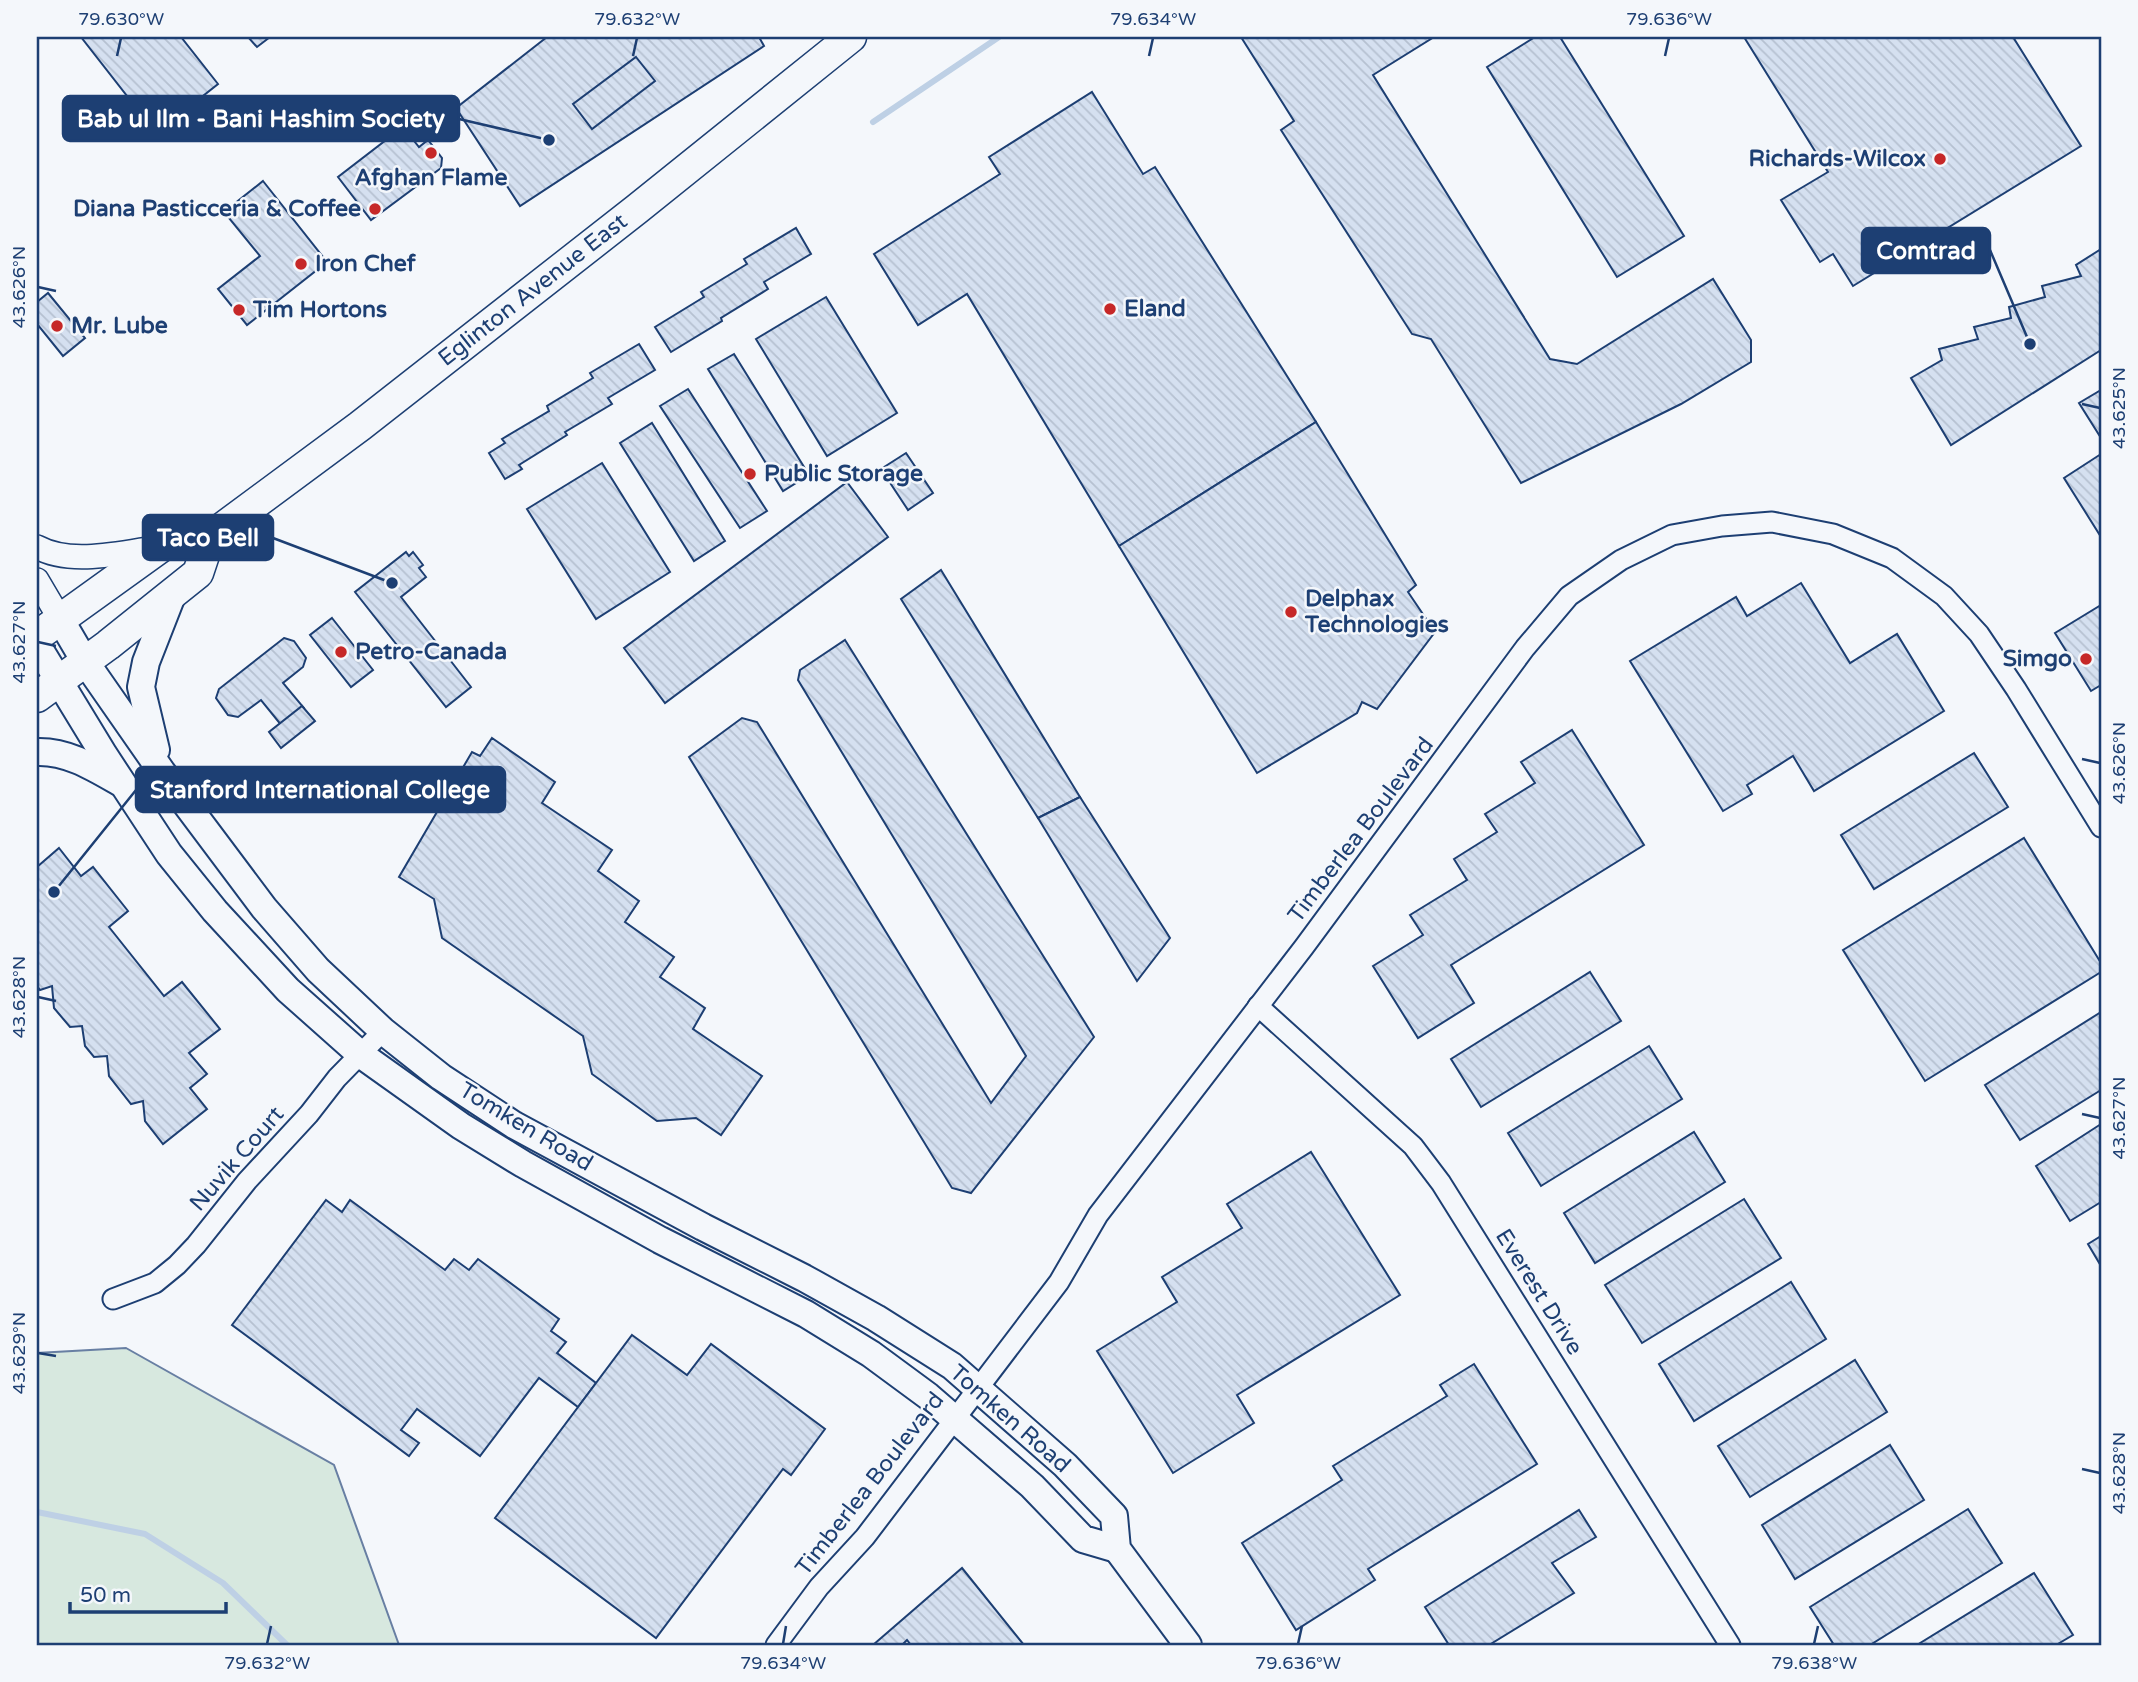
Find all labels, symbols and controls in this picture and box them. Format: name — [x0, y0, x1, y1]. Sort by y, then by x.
text: 79.630°W — [78, 8, 164, 30]
text: 79.632°W — [594, 8, 680, 30]
text: 79.634°W — [1110, 8, 1196, 30]
text: 79.636°W — [1626, 8, 1712, 30]
callout: Bab ul Ilm - Bani Hashim Society — [63, 96, 459, 141]
text: Bab ul Ilm - Bani Hashim Society — [77, 105, 445, 134]
marker: Afghan Flame — [423, 145, 439, 161]
place label: Richards-Wilcox — [1749, 145, 1926, 173]
marker: Richards-Wilcox — [1932, 151, 1948, 167]
place label: Afghan Flame — [355, 164, 507, 192]
place label: Diana Pasticceria & Coffee — [73, 195, 361, 223]
marker: Diana Pasticceria & Coffee — [367, 201, 383, 217]
street label: Eglinton Avenue East — [433, 207, 633, 372]
callout: Comtrad — [1862, 228, 1990, 273]
text: Comtrad — [1876, 237, 1976, 266]
text: 43.626°N — [8, 246, 30, 328]
place label: Iron Chef — [315, 250, 417, 278]
marker: Iron Chef — [293, 256, 309, 272]
place label: Eland — [1124, 295, 1186, 323]
place label: Tim Hortons — [252, 296, 387, 324]
marker: Eland — [1102, 301, 1118, 317]
marker: Tim Hortons — [231, 302, 247, 318]
place label: Mr. Lube — [71, 312, 168, 340]
marker: Mr. Lube — [49, 318, 65, 334]
text: 43.625°N — [2108, 367, 2130, 449]
place label: Public Storage — [764, 460, 923, 488]
marker: Public Storage — [742, 466, 758, 482]
callout: Taco Bell — [143, 515, 273, 560]
text: Taco Bell — [156, 524, 259, 553]
place label: Delphax Technologies — [1304, 585, 1449, 639]
text: 43.627°N — [8, 601, 30, 683]
marker: Delphax Technologies — [1283, 604, 1299, 620]
place label: Petro-Canada — [355, 638, 507, 666]
marker: Petro-Canada — [333, 644, 349, 660]
place label: Simgo — [2003, 645, 2072, 673]
marker: Simgo — [2078, 651, 2094, 667]
text: 43.626°N — [2108, 722, 2130, 804]
street label: Timberlea Boulevard — [1282, 732, 1440, 928]
callout: Stanford International College — [136, 767, 505, 812]
text: Stanford International College — [150, 776, 491, 805]
text: 43.628°N — [8, 956, 30, 1038]
street label: Tomken Road — [454, 1076, 598, 1178]
text: 43.627°N — [2108, 1077, 2130, 1159]
street label: Nuvik Court — [184, 1101, 290, 1217]
street label: Everest Drive — [1489, 1224, 1589, 1360]
text: 43.629°N — [8, 1312, 30, 1394]
street label: Tomken Road — [944, 1359, 1076, 1479]
street label: Timberlea Boulevard — [790, 1387, 950, 1581]
text: 43.628°N — [2108, 1432, 2130, 1514]
scale bar — [70, 1570, 226, 1614]
text: 50 m — [80, 1583, 131, 1608]
text: 79.632°W — [224, 1652, 310, 1674]
text: 79.634°W — [740, 1652, 826, 1674]
text: 79.636°W — [1255, 1652, 1341, 1674]
text: 79.638°W — [1771, 1652, 1857, 1674]

